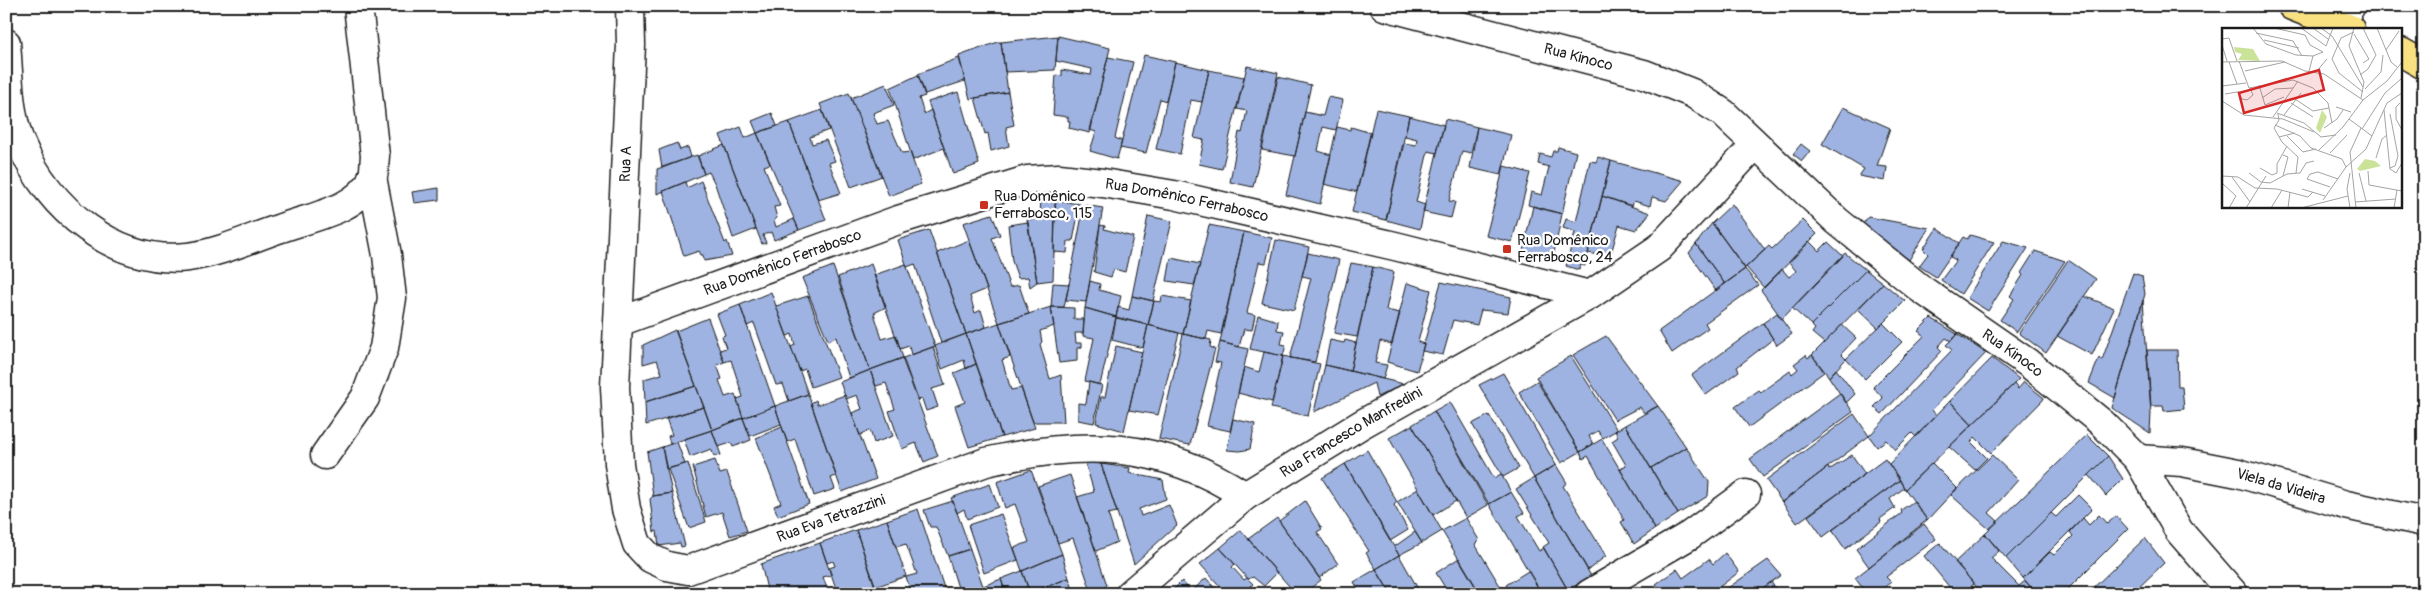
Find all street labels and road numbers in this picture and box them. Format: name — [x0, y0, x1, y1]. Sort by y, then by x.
street label: Rua Kinoco — [1542, 39, 1615, 75]
street label: Rua A — [616, 145, 636, 182]
street label: Rua Domênico Ferrabosco — [1104, 174, 1270, 226]
street label: Rua Domênico Ferrabosco — [701, 225, 864, 300]
street label: Rua Kinoco — [1978, 325, 2047, 381]
street label: Rua Francesco Manfredini — [1277, 382, 1426, 482]
street label: Viela da Videira — [2234, 464, 2328, 508]
street label: Rua Eva Tetrazzini — [774, 490, 888, 547]

